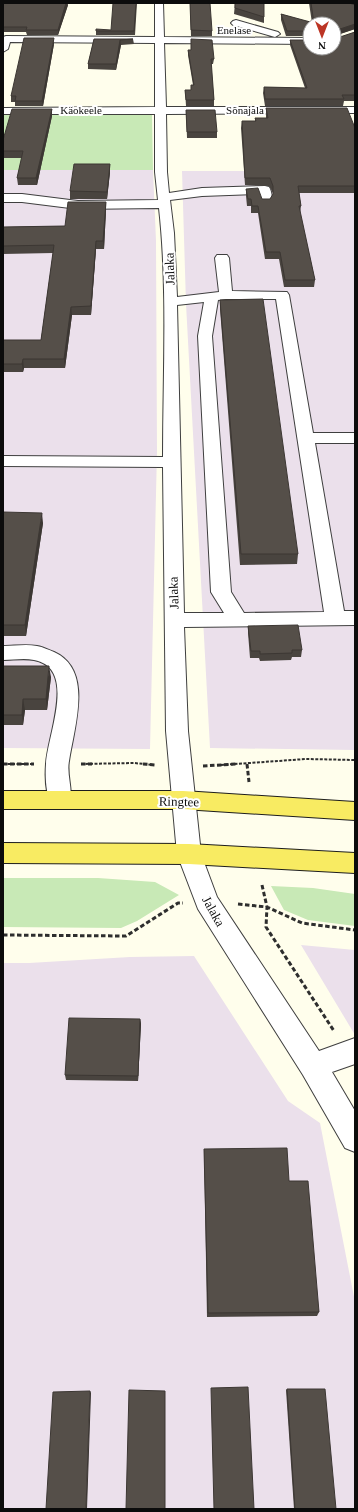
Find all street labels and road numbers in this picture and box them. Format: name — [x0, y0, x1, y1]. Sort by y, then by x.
street label: Enelase — [217, 24, 251, 36]
street label: Käokeele — [60, 104, 102, 116]
street label: Sõnajala — [226, 104, 264, 116]
street label: Jalaka — [161, 252, 178, 285]
street label: Jalaka — [165, 576, 182, 609]
street label: Ringtee — [159, 794, 200, 809]
street label: Jalaka — [199, 893, 228, 929]

